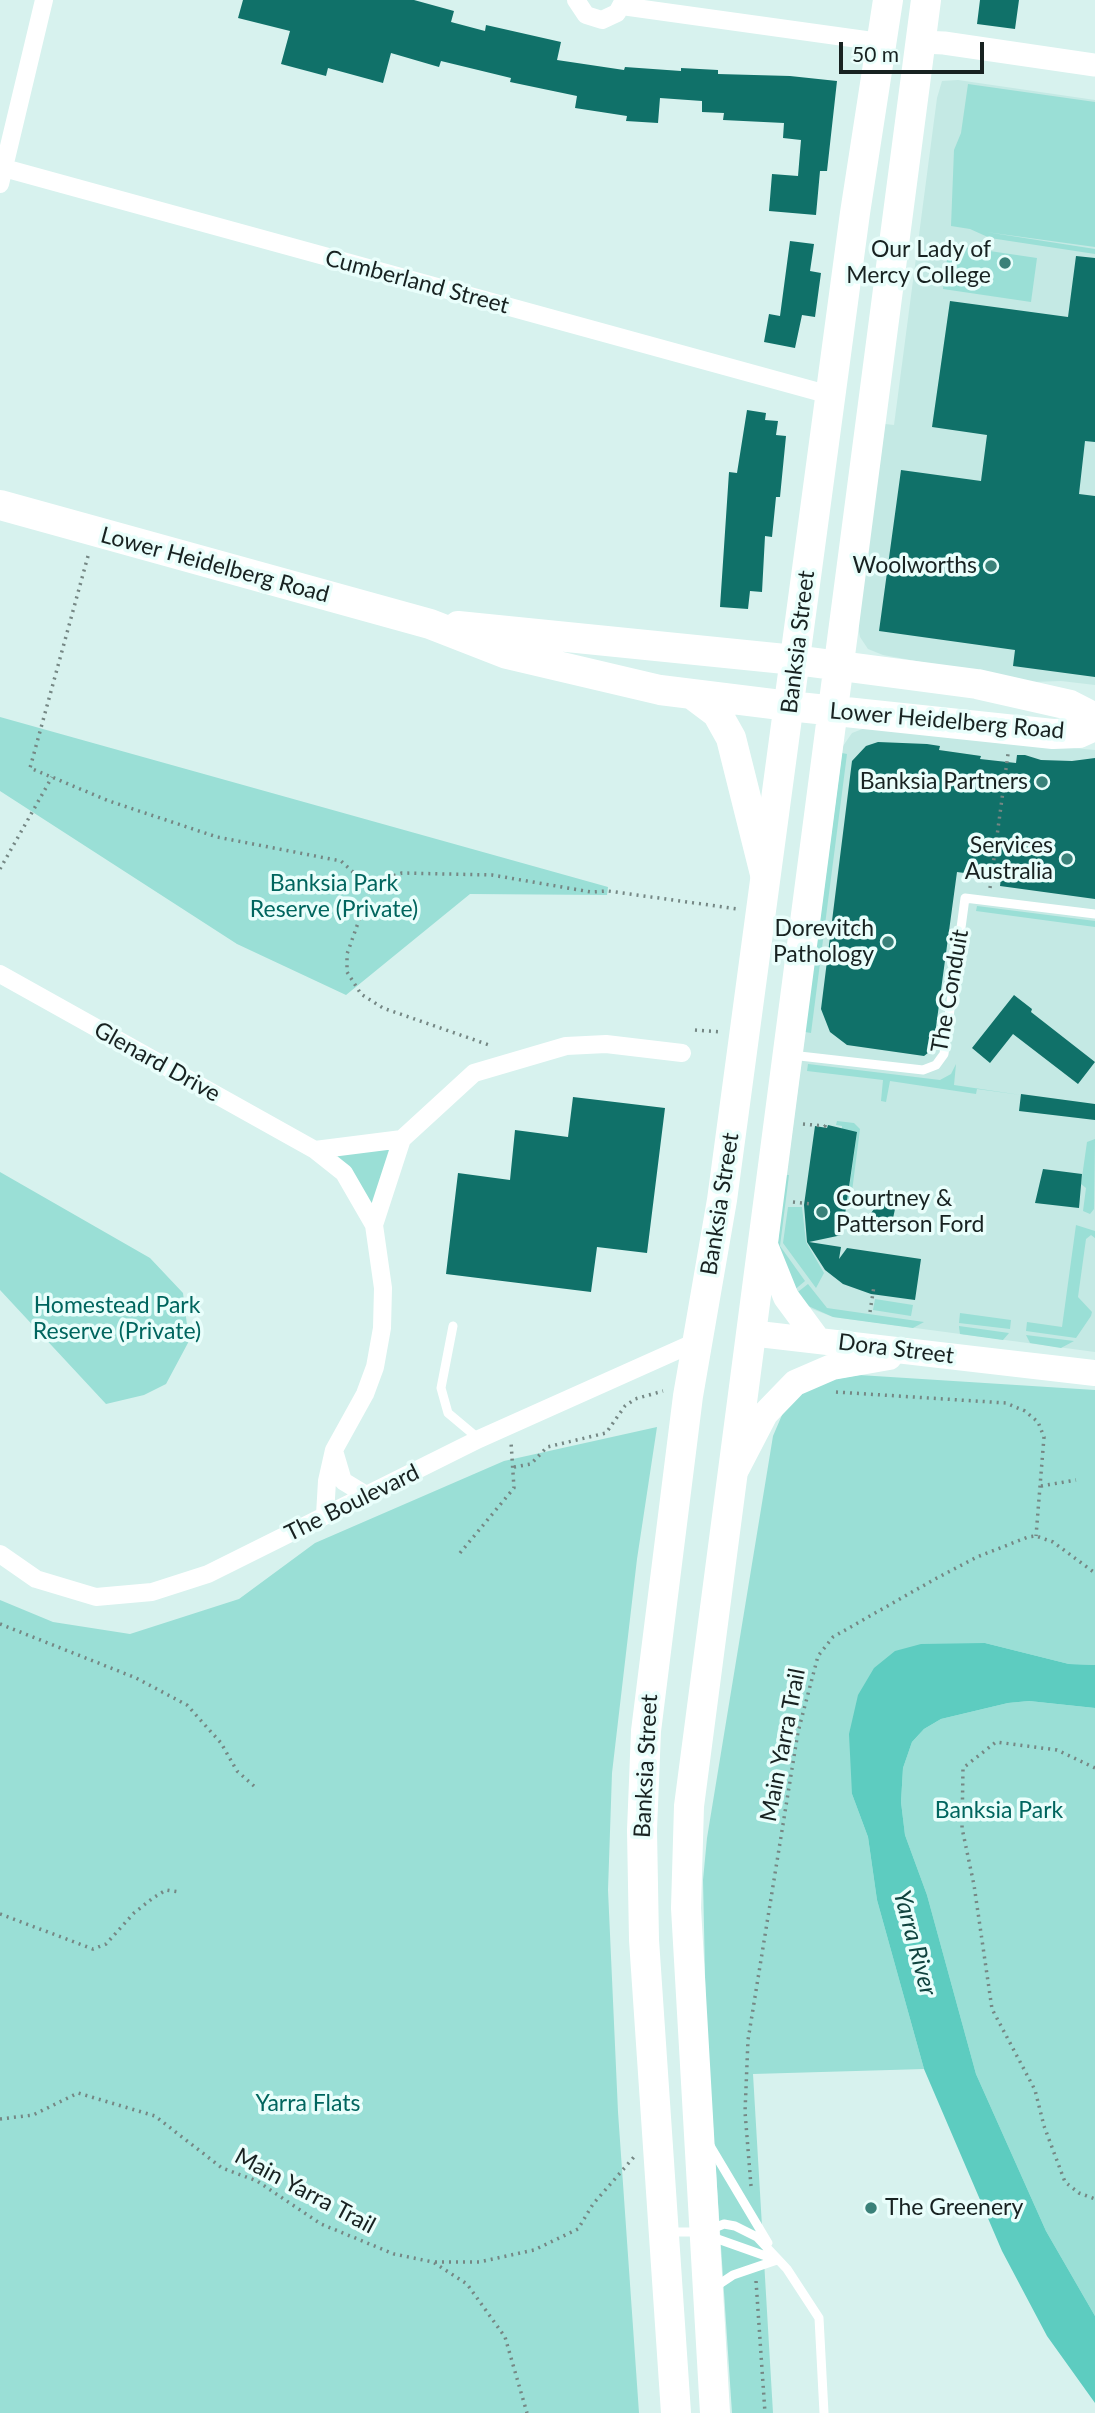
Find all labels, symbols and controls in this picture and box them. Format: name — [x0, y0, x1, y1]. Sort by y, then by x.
scale bar — [843, 28, 988, 72]
text: 50 m — [852, 41, 899, 66]
place label: Our Lady of Mercy College — [846, 236, 991, 290]
street label: Cumberland Street — [322, 244, 512, 320]
marker: Our Lady of Mercy College — [997, 255, 1013, 271]
street label: Lower Heidelberg Road — [98, 521, 332, 609]
place label: Woolworths — [853, 552, 977, 580]
marker: Woolworths — [983, 558, 999, 574]
street label: Banksia Street — [776, 569, 820, 715]
street label: Lower Heidelberg Road — [829, 697, 1065, 745]
place label: Banksia Partners — [860, 768, 1028, 796]
marker: Banksia Partners — [1034, 774, 1050, 790]
place label: Services Australia — [965, 832, 1053, 886]
marker: Services Australia — [1059, 851, 1075, 867]
park label: Banksia Park Reserve (Private) — [250, 870, 418, 924]
place label: Dorevitch Pathology — [773, 915, 874, 969]
street label: The Conduit — [926, 927, 974, 1055]
marker: Dorevitch Pathology — [880, 934, 896, 950]
street label: Glenard Drive — [89, 1016, 225, 1108]
street label: Banksia Street — [695, 1131, 745, 1277]
place label: Courtney & Patterson Ford — [836, 1185, 984, 1239]
marker: Courtney & Patterson Ford — [814, 1204, 830, 1220]
park label: Homestead Park Reserve (Private) — [33, 1292, 201, 1346]
street label: Dora Street — [837, 1328, 955, 1370]
street label: The Boulevard — [280, 1459, 424, 1547]
street label: Main Yarra Trail — [755, 1666, 811, 1824]
street label: Banksia Street — [628, 1693, 664, 1839]
park label: Banksia Park — [935, 1797, 1063, 1825]
water label: Yarra River — [887, 1887, 943, 1999]
park label: Yarra Flats — [256, 2090, 360, 2118]
street label: Main Yarra Trail — [230, 2142, 380, 2240]
place label: The Greenery — [885, 2194, 1023, 2222]
marker: The Greenery — [863, 2200, 879, 2216]

